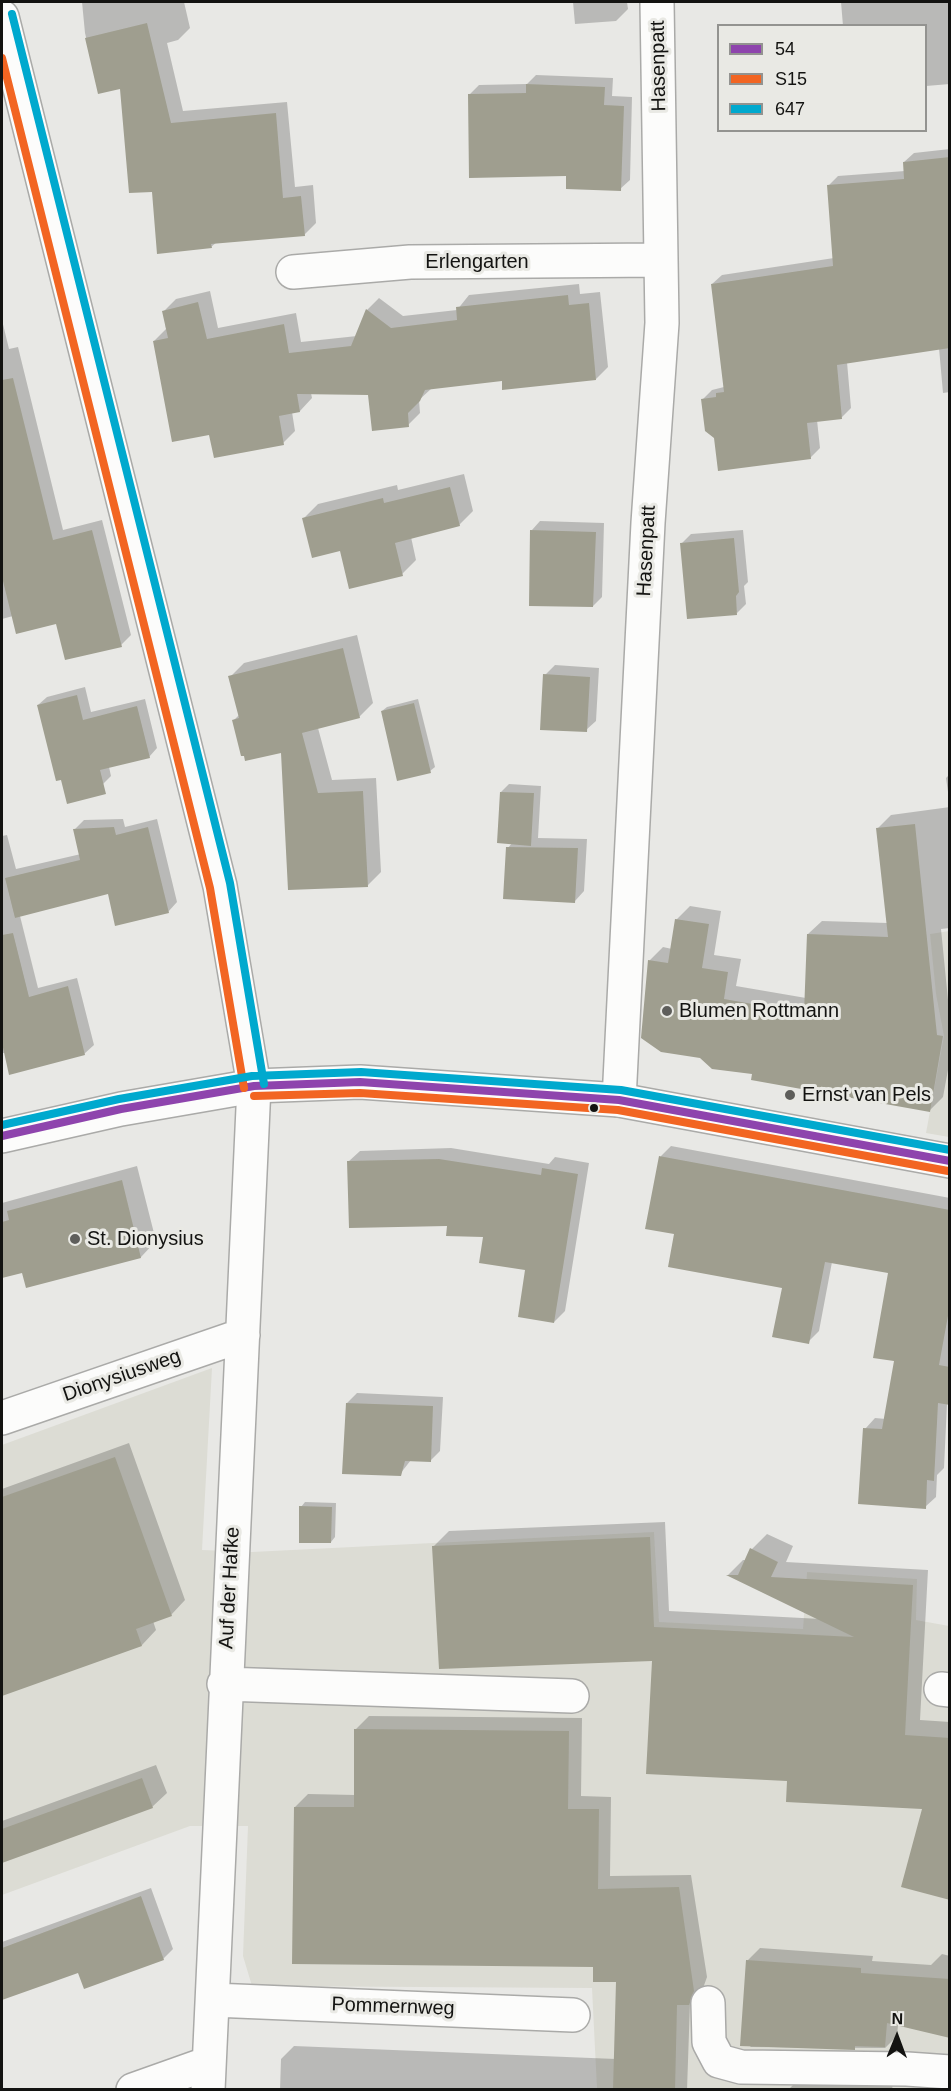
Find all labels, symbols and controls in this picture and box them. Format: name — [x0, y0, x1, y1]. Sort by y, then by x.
street label: Hasenpatt — [646, 20, 672, 112]
legend — [717, 24, 927, 132]
text: 54 — [775, 39, 795, 59]
text: S15 — [775, 69, 807, 89]
text: 647 — [775, 99, 805, 119]
street label: Erlengarten — [425, 250, 529, 274]
street label: Hasenpatt — [633, 505, 661, 597]
place label: Blumen Rottmann — [679, 999, 839, 1023]
marker: Blumen Rottmann — [660, 1004, 674, 1018]
place label: Ernst van Pels — [802, 1083, 931, 1107]
marker: Ernst van Pels — [783, 1088, 797, 1102]
unlabelled marker — [588, 1102, 600, 1114]
place label: St. Dionysius — [87, 1227, 204, 1251]
marker: St. Dionysius — [68, 1232, 82, 1246]
street label: Dionysiusweg — [60, 1345, 184, 1407]
street label: Auf der Hafke — [215, 1526, 245, 1650]
street label: Pommernweg — [331, 1993, 455, 2021]
north arrow — [867, 2007, 927, 2067]
text: N — [891, 2010, 903, 2027]

